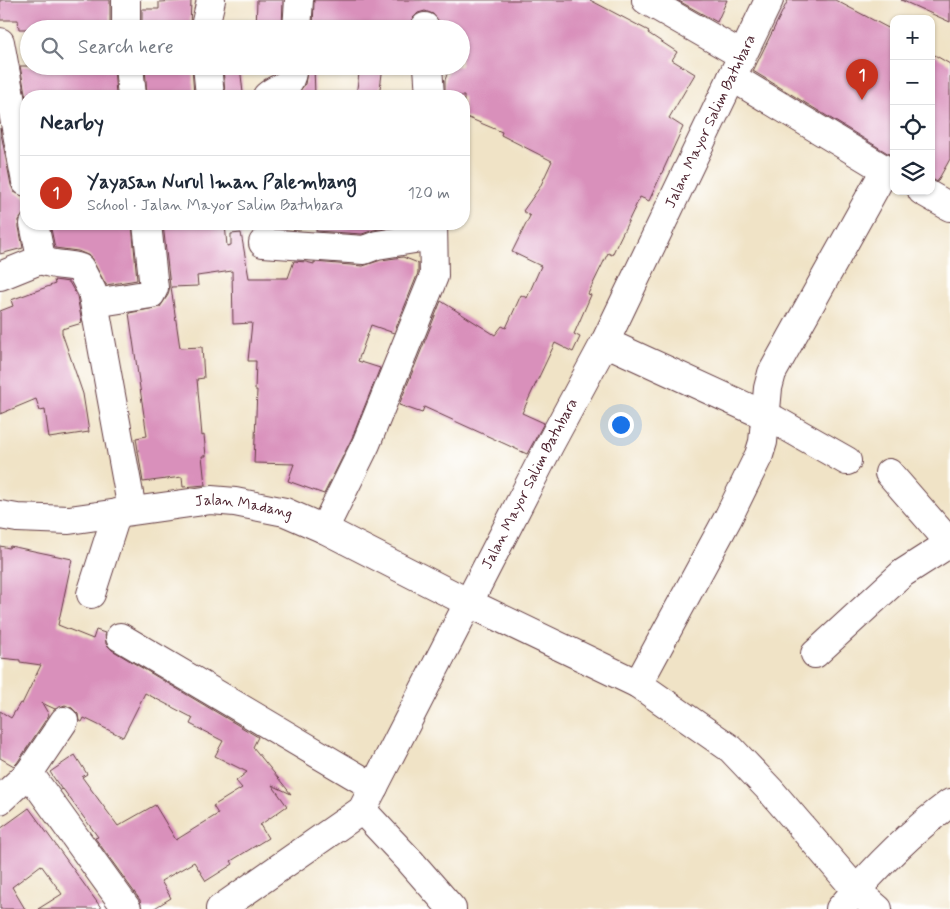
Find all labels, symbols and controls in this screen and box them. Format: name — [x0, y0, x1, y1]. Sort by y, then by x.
map controls — [890, 15, 935, 195]
button: + — [890, 15, 935, 60]
search box — [20, 20, 470, 75]
street label: Jalan Mayor Salim Batubara — [661, 31, 761, 212]
icon: search — [38, 34, 66, 62]
text: Search here — [78, 35, 174, 60]
pin: 1 — [846, 59, 878, 100]
button: − — [890, 60, 935, 105]
button: locate — [890, 105, 935, 150]
text: Nearby — [40, 109, 104, 137]
button: layers — [890, 150, 935, 195]
text: Yayasan Nurul Iman Palembang — [87, 170, 357, 195]
text: 1 — [52, 183, 60, 204]
text: 120 m — [408, 183, 450, 204]
text: School · Jalan Mayor Salim Batubara — [87, 195, 343, 216]
street label: Jalan Mayor Salim Batubara — [477, 395, 583, 573]
your location — [608, 412, 634, 438]
street label: Jalan Madang — [194, 490, 296, 524]

